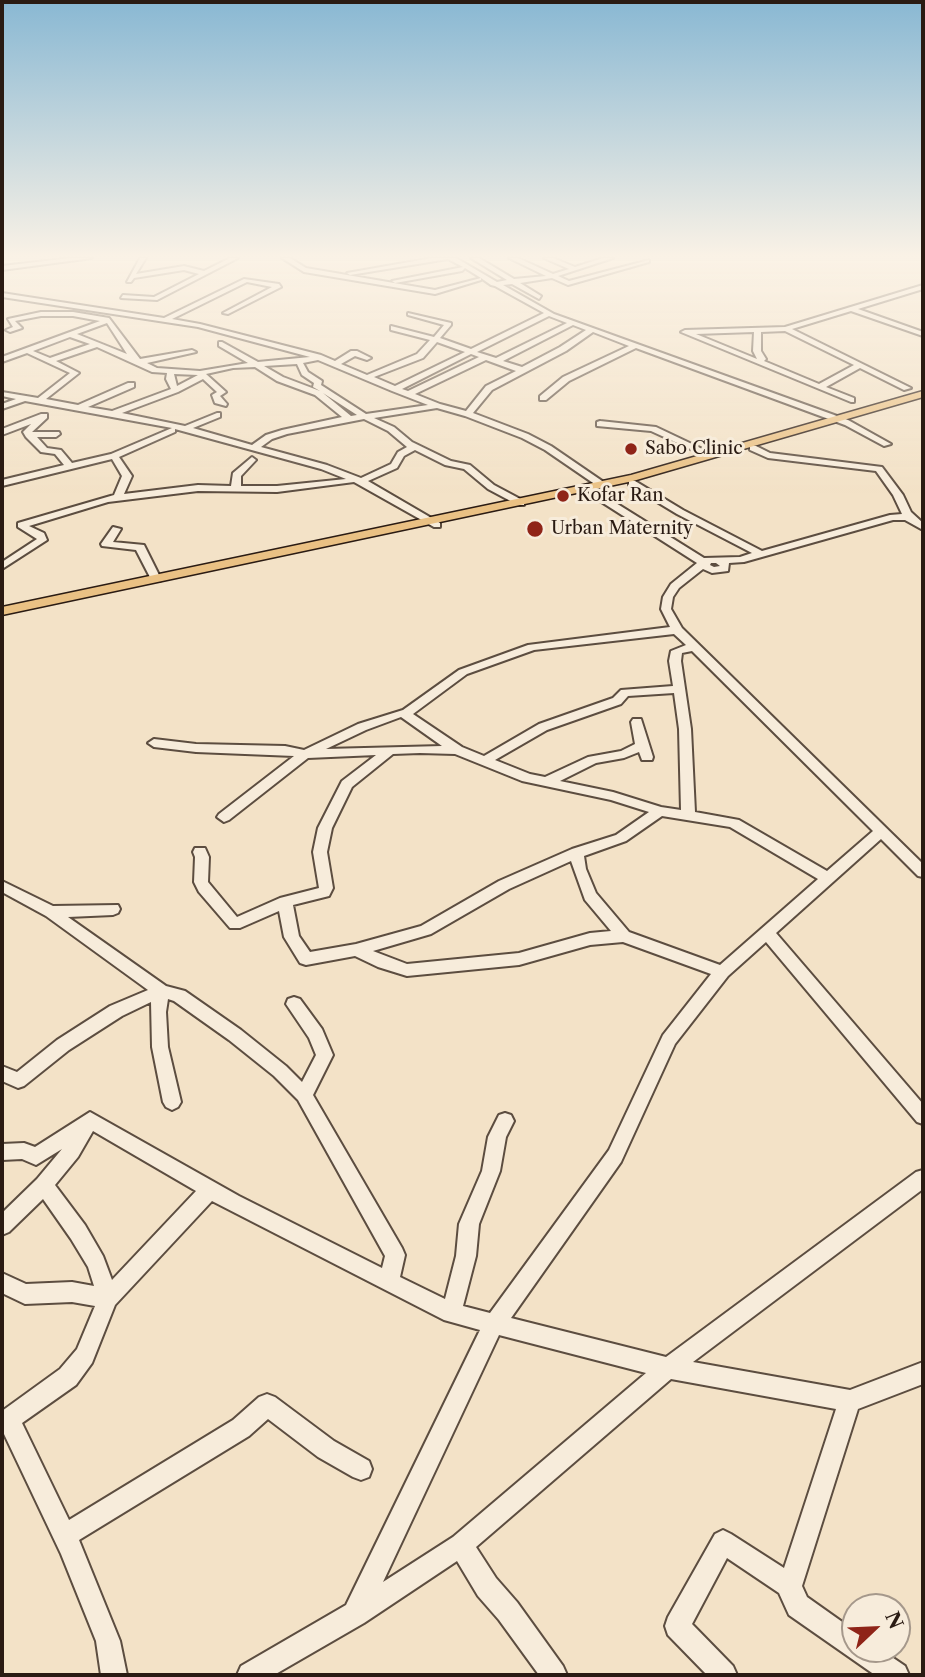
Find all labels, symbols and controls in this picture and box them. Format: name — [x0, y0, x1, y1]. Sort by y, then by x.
place label: Sabo Clinic — [645, 438, 743, 460]
marker: Sabo Clinic — [623, 441, 639, 457]
place label: Kofar Ran — [577, 485, 664, 507]
marker: Kofar Ran — [555, 488, 571, 504]
place label: Urban Maternity — [551, 518, 693, 540]
marker: Urban Maternity — [525, 519, 545, 539]
north arrow — [841, 1593, 911, 1663]
text: N — [880, 1608, 908, 1632]

